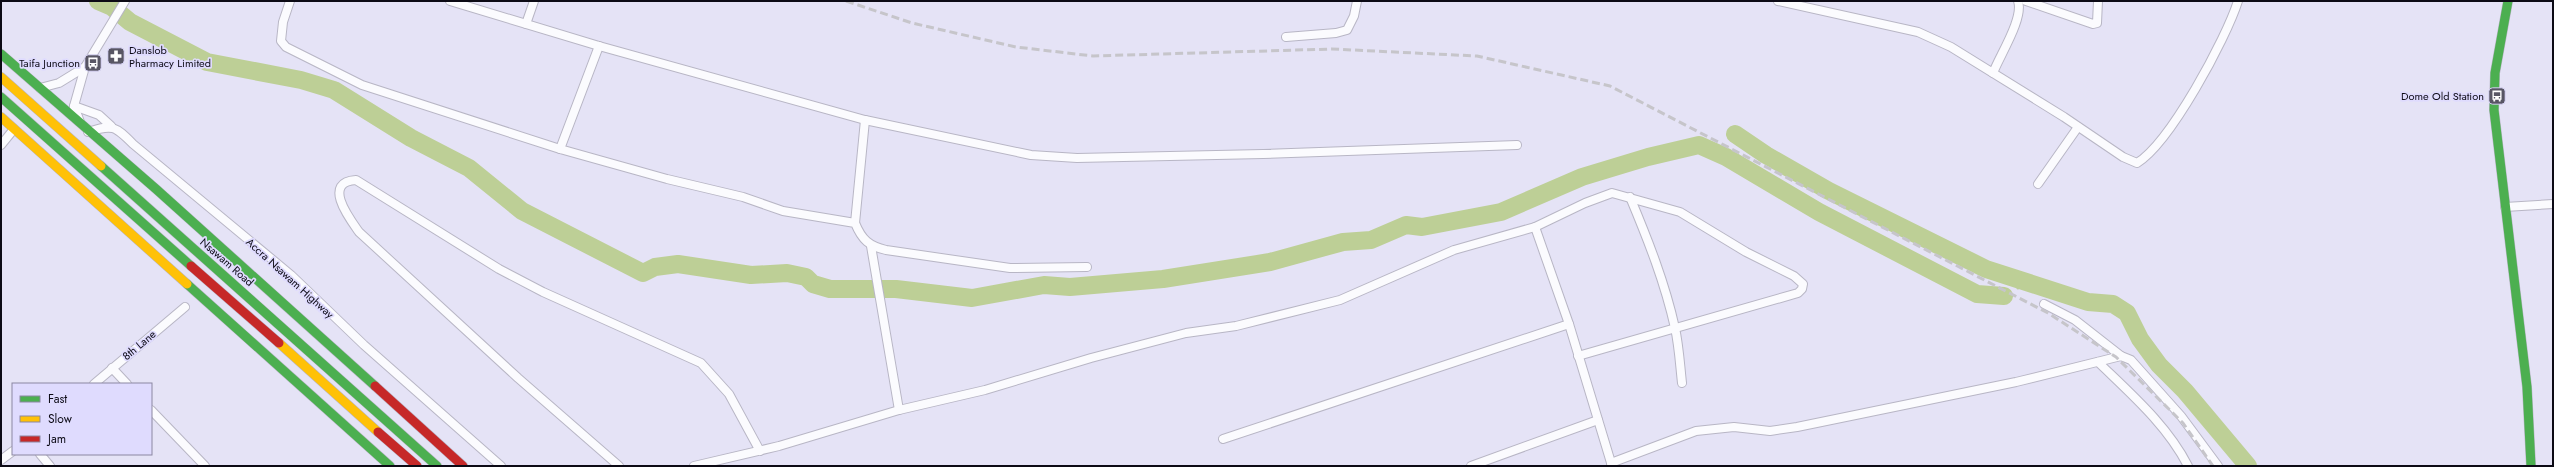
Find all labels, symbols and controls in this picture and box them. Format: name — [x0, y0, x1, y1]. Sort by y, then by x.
place label: Danslob Pharmacy Limited — [129, 42, 211, 71]
pharmacy icon: Danslob Pharmacy Limited — [106, 46, 126, 66]
bus stop icon: Taifa Junction — [83, 53, 103, 73]
place label: Taifa Junction — [19, 55, 80, 71]
bus stop icon: Dome Old Station — [2487, 86, 2507, 106]
place label: Dome Old Station — [2401, 88, 2484, 104]
street label: Nsawam Road — [197, 234, 257, 290]
street label: Accra Nsawam Highway — [243, 234, 338, 322]
street label: 8th Lane — [119, 326, 159, 364]
legend — [12, 383, 152, 455]
text: Fast — [48, 390, 67, 408]
text: Slow — [48, 410, 73, 428]
text: Jam — [46, 430, 66, 448]

